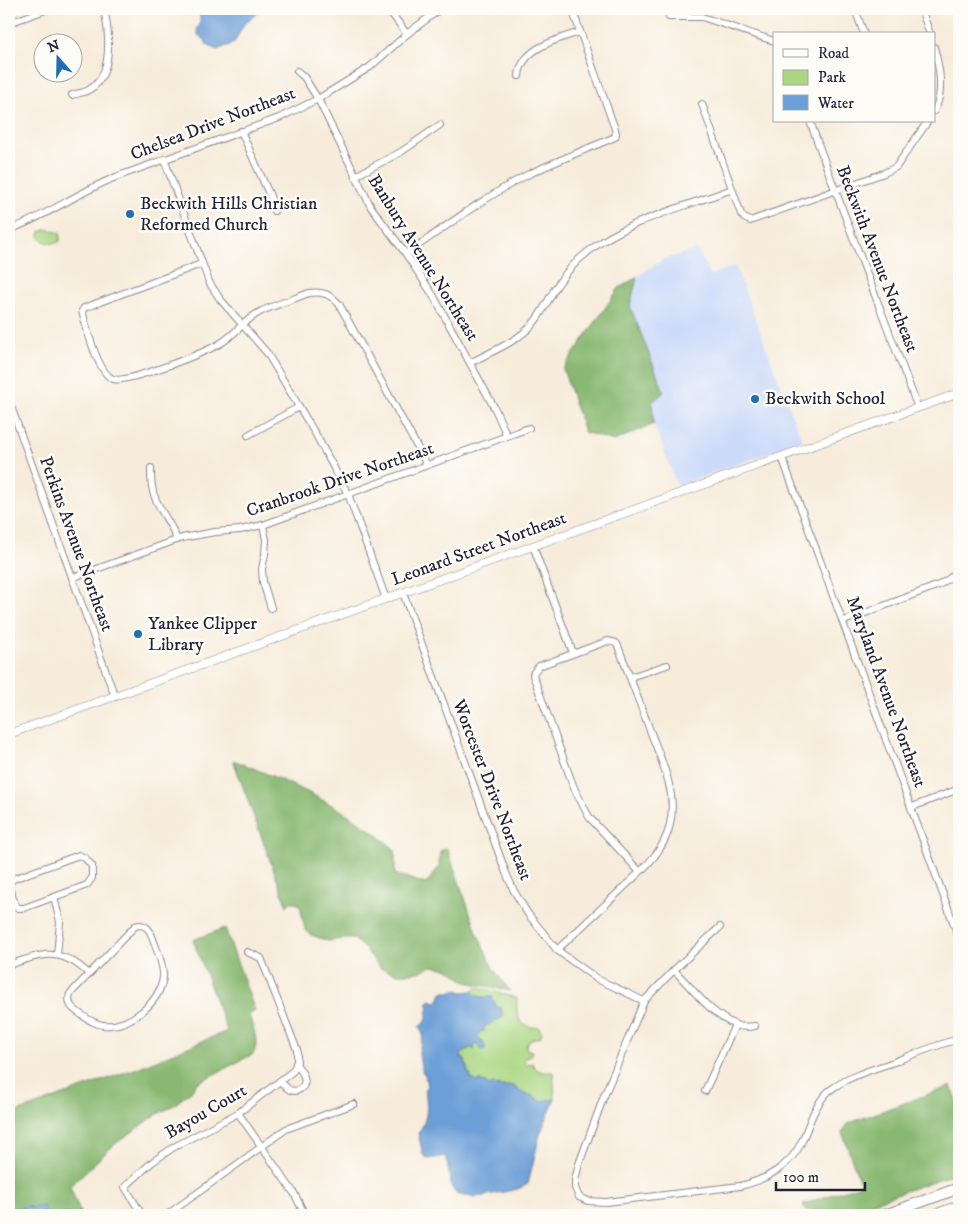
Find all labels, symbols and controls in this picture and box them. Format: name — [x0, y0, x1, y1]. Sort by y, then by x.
north arrow — [32, 32, 82, 82]
legend — [773, 32, 936, 122]
text: N — [45, 36, 63, 57]
text: Road — [818, 44, 850, 63]
text: Park — [818, 68, 847, 87]
street label: Chelsea Drive Northeast — [127, 82, 299, 166]
text: Water — [817, 94, 854, 113]
street label: Beckwith Avenue Northeast — [831, 163, 923, 356]
street label: Banbury Avenue Northeast — [363, 171, 483, 346]
place label: Beckwith Hills Christian Reformed Church — [140, 193, 318, 236]
marker: Beckwith Hills Christian Reformed Church — [124, 208, 136, 220]
place label: Beckwith School — [765, 388, 886, 410]
marker: Beckwith School — [749, 393, 761, 405]
street label: Cranbrook Drive Northeast — [243, 438, 437, 522]
street label: Perkins Avenue Northeast — [34, 453, 118, 635]
street label: Leonard Street Northeast — [389, 507, 569, 591]
street label: Maryland Avenue Northeast — [841, 593, 931, 791]
place label: Yankee Clipper Library — [148, 613, 257, 656]
marker: Yankee Clipper Library — [132, 628, 144, 640]
street label: Worcester Drive Northeast — [447, 696, 537, 884]
street label: Bayou Court — [161, 1080, 251, 1144]
scale bar — [776, 1159, 864, 1191]
text: 100 m — [783, 1168, 819, 1187]

